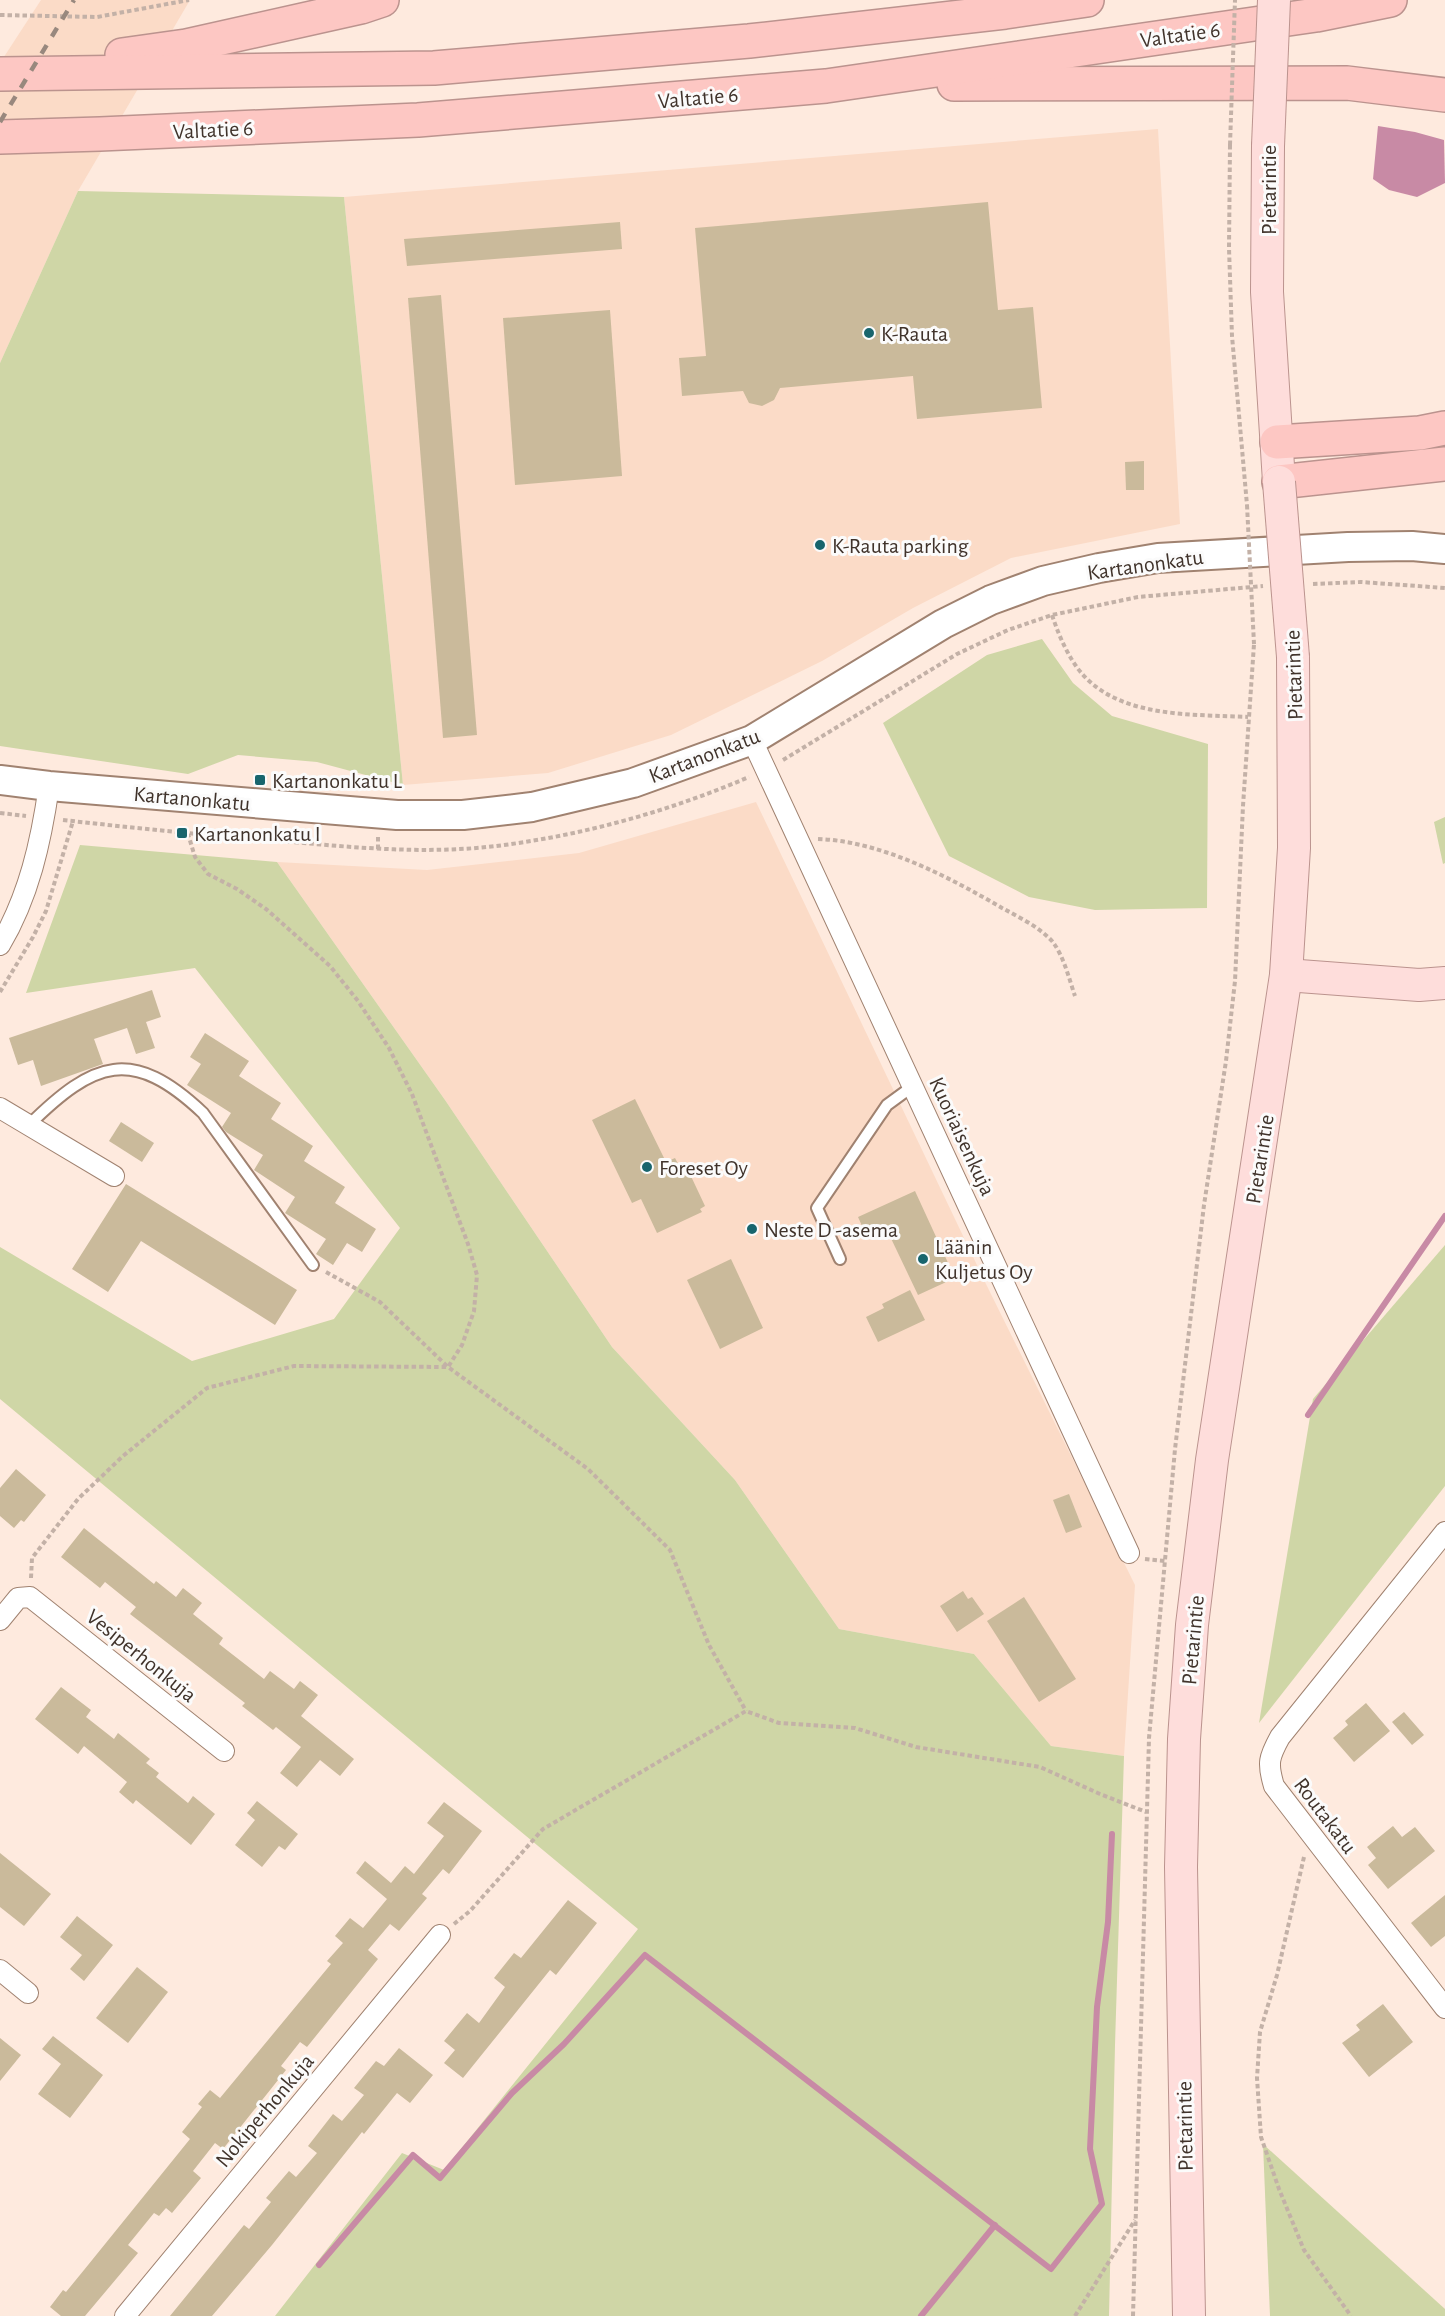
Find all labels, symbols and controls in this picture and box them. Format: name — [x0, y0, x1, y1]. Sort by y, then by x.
street label: Valtatie 6 — [1139, 18, 1222, 51]
street label: Valtatie 6 — [657, 84, 739, 112]
street label: Valtatie 6 — [172, 117, 254, 143]
street label: Pietarintie — [1258, 145, 1280, 235]
place label: K-Rauta — [881, 323, 948, 345]
marker: K-Rauta — [862, 326, 876, 340]
place label: K-Rauta parking — [832, 535, 969, 557]
marker: K-Rauta parking — [813, 538, 827, 552]
street label: Kartanonkatu — [1086, 546, 1205, 584]
street label: Pietarintie — [1281, 630, 1307, 720]
street label: Kartanonkatu — [646, 725, 763, 787]
place label: Kartanonkatu L — [272, 770, 403, 792]
marker: Kartanonkatu L — [253, 773, 267, 787]
street label: Kartanonkatu — [133, 783, 251, 815]
place label: Kartanonkatu I — [194, 823, 321, 845]
marker: Kartanonkatu I — [175, 826, 189, 840]
street label: Kuoriaisenkuja — [925, 1074, 999, 1199]
street label: Pietarintie — [1242, 1113, 1278, 1205]
place label: Foreset Oy — [659, 1157, 748, 1179]
marker: Foreset Oy — [640, 1160, 654, 1174]
place label: Neste D -asema — [764, 1219, 898, 1241]
marker: Neste D -asema — [745, 1222, 759, 1236]
place label: Läänin Kuljetus Oy — [935, 1236, 1033, 1283]
marker: Läänin Kuljetus Oy — [916, 1252, 930, 1266]
street label: Pietarintie — [1178, 1594, 1208, 1686]
street label: Vesiperhonkuja — [82, 1605, 200, 1707]
street label: Routakatu — [1290, 1774, 1361, 1858]
street label: Nokiperhonkuja — [211, 2050, 318, 2171]
street label: Pietarintie — [1173, 2081, 1197, 2171]

